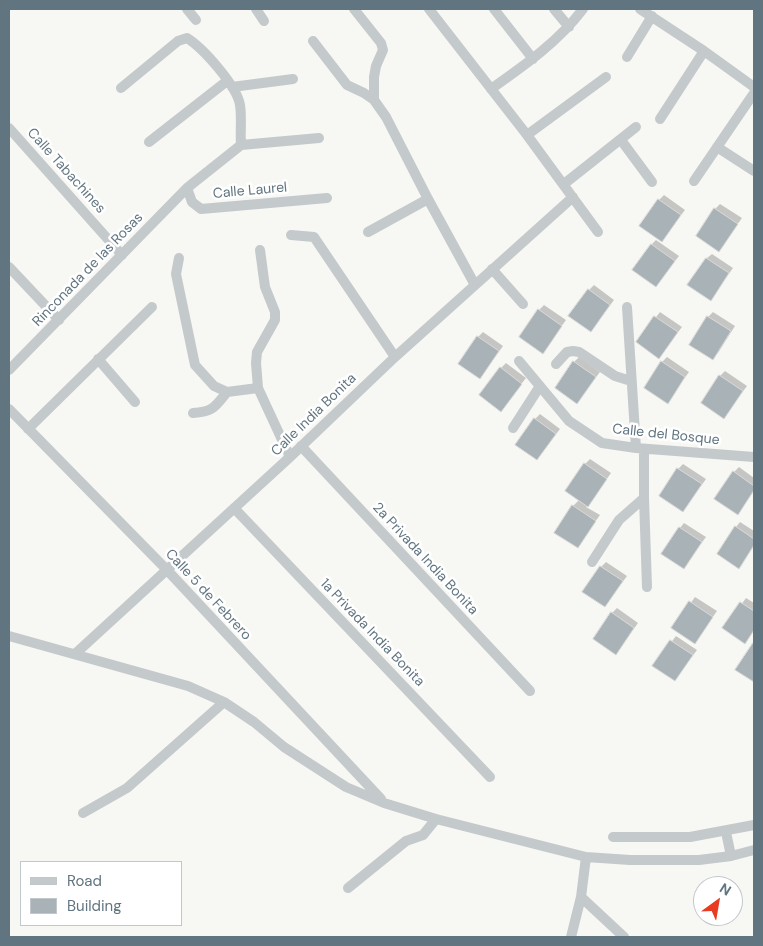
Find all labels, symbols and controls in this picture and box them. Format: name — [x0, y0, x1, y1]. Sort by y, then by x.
street label: Calle Tabachines — [23, 125, 109, 217]
street label: Calle Laurel — [212, 179, 288, 203]
street label: Rinconada de las Rosas — [29, 210, 147, 330]
street label: Calle India Bonita — [268, 370, 360, 460]
street label: Calle del Bosque — [612, 421, 720, 449]
street label: 2a Privada India Bonita — [369, 500, 481, 618]
street label: Calle 5 de Febrero — [162, 546, 254, 644]
street label: 1a Privada India Bonita — [316, 576, 428, 690]
legend — [20, 861, 182, 926]
text: Road — [67, 871, 102, 891]
north arrow — [693, 876, 743, 926]
text: N — [716, 879, 735, 899]
text: Building — [67, 896, 122, 916]

